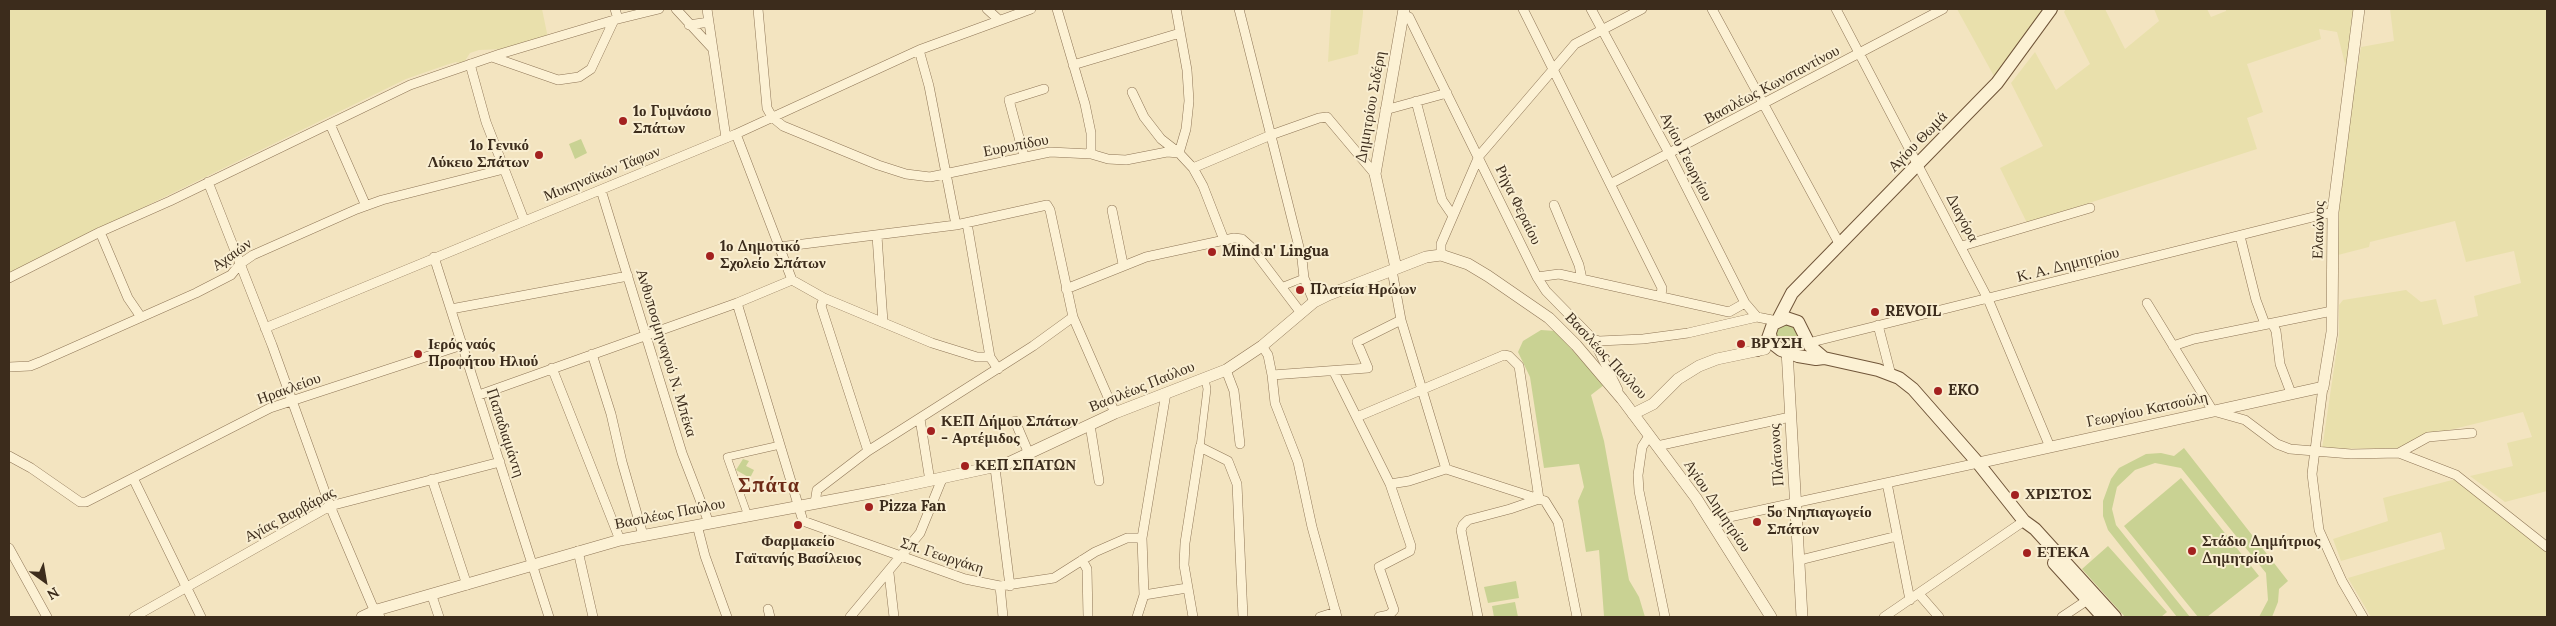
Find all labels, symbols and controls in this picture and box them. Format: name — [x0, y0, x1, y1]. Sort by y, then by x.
street label: Βασιλέως Κωνσταντίνου — [1701, 42, 1843, 128]
street label: Δημητρίου Σιδέρη — [1352, 50, 1390, 164]
place label: 1ο Γυμνάσιο Σπάτων — [633, 103, 711, 138]
street label: Αγίου Θωμά — [1885, 108, 1951, 176]
street label: Αγίου Γεωργίου — [1656, 110, 1716, 204]
marker: 1ο Γυμνάσιο Σπάτων — [617, 115, 629, 127]
street label: Ευρυπίδου — [982, 131, 1050, 161]
place label: 1ο Γενικό Λύκειο Σπάτων — [428, 137, 529, 172]
street label: Μυκηναϊκών Τάφων — [541, 142, 663, 206]
marker: 1ο Γενικό Λύκειο Σπάτων — [533, 149, 545, 161]
street label: Ρήγα Φεραίου — [1491, 162, 1545, 248]
street label: Διαγόρα — [1942, 191, 1982, 245]
street label: Ελαιώνος — [2309, 200, 2329, 260]
street label: Αχαιών — [209, 235, 255, 275]
place label: 1ο Δημοτικό Σχολείο Σπάτων — [720, 238, 826, 273]
place label: Mind n' Lingua — [1222, 243, 1329, 261]
street label: Κ. Α. Δημητρίου — [2015, 244, 2121, 286]
marker: Mind n' Lingua — [1206, 246, 1218, 258]
marker: 1ο Δημοτικό Σχολείο Σπάτων — [704, 250, 716, 262]
street label: Ανθυποσμηναγού Ν. Μπέκα — [632, 267, 700, 439]
place label: Πλατεία Ηρώων — [1310, 281, 1416, 299]
marker: Πλατεία Ηρώων — [1294, 284, 1306, 296]
place label: REVOIL — [1885, 303, 1941, 321]
marker: REVOIL — [1869, 306, 1881, 318]
street label: Βασιλέως Παύλου — [1561, 309, 1651, 403]
place label: ΒΡΥΣΗ — [1751, 335, 1802, 353]
place label: Ιερός ναός Προφήτου Ηλιού — [428, 336, 538, 371]
marker: ΒΡΥΣΗ — [1735, 338, 1747, 350]
marker: Ιερός ναός Προφήτου Ηλιού — [412, 348, 424, 360]
street label: Βασιλέως Παύλου — [1087, 358, 1197, 416]
street label: Ηρακλείου — [255, 369, 323, 409]
place label: EKO — [1948, 382, 1979, 400]
marker: EKO — [1932, 385, 1944, 397]
street label: Παπαδιαμάντη — [482, 386, 528, 480]
street label: Γεωργίου Κατσούλη — [2085, 388, 2209, 432]
place label: ΚΕΠ Δήμου Σπάτων - Αρτέμιδος — [941, 413, 1078, 448]
street label: Πλάτωνος — [1766, 423, 1788, 487]
marker: ΚΕΠ Δήμου Σπάτων - Αρτέμιδος — [925, 425, 937, 437]
place label: ΚΕΠ ΣΠΑΤΩΝ — [975, 457, 1076, 475]
street label: Αγίου Δημητρίου — [1680, 457, 1754, 555]
marker: ΚΕΠ ΣΠΑΤΩΝ — [959, 460, 971, 472]
district label: Σπάτα — [737, 474, 801, 498]
street label: Αγίας Βαρβάρας — [241, 484, 339, 546]
place label: ΧΡΙΣΤΟΣ — [2025, 486, 2092, 504]
marker: ΧΡΙΣΤΟΣ — [2009, 489, 2021, 501]
street label: Βασιλέως Παύλου — [613, 494, 727, 534]
place label: Pizza Fan — [879, 498, 946, 516]
marker: Pizza Fan — [863, 501, 875, 513]
place label: 5ο Νηπιαγωγείο Σπάτων — [1767, 504, 1872, 539]
marker: 5ο Νηπιαγωγείο Σπάτων — [1751, 516, 1763, 528]
marker: Φαρμακείο Γαϊτανής Βασίλειος — [792, 519, 804, 531]
place label: Φαρμακείο Γαϊτανής Βασίλειος — [735, 533, 861, 568]
place label: Στάδιο Δημήτριος Δημητρίου — [2202, 533, 2320, 568]
street label: Σπ. Γεωργάκη — [898, 534, 986, 578]
place label: ΕΤΕΚΑ — [2037, 544, 2090, 562]
marker: Στάδιο Δημήτριος Δημητρίου — [2186, 545, 2198, 557]
marker: ΕΤΕΚΑ — [2021, 547, 2033, 559]
north arrow — [20, 556, 70, 606]
text: N — [44, 583, 62, 604]

